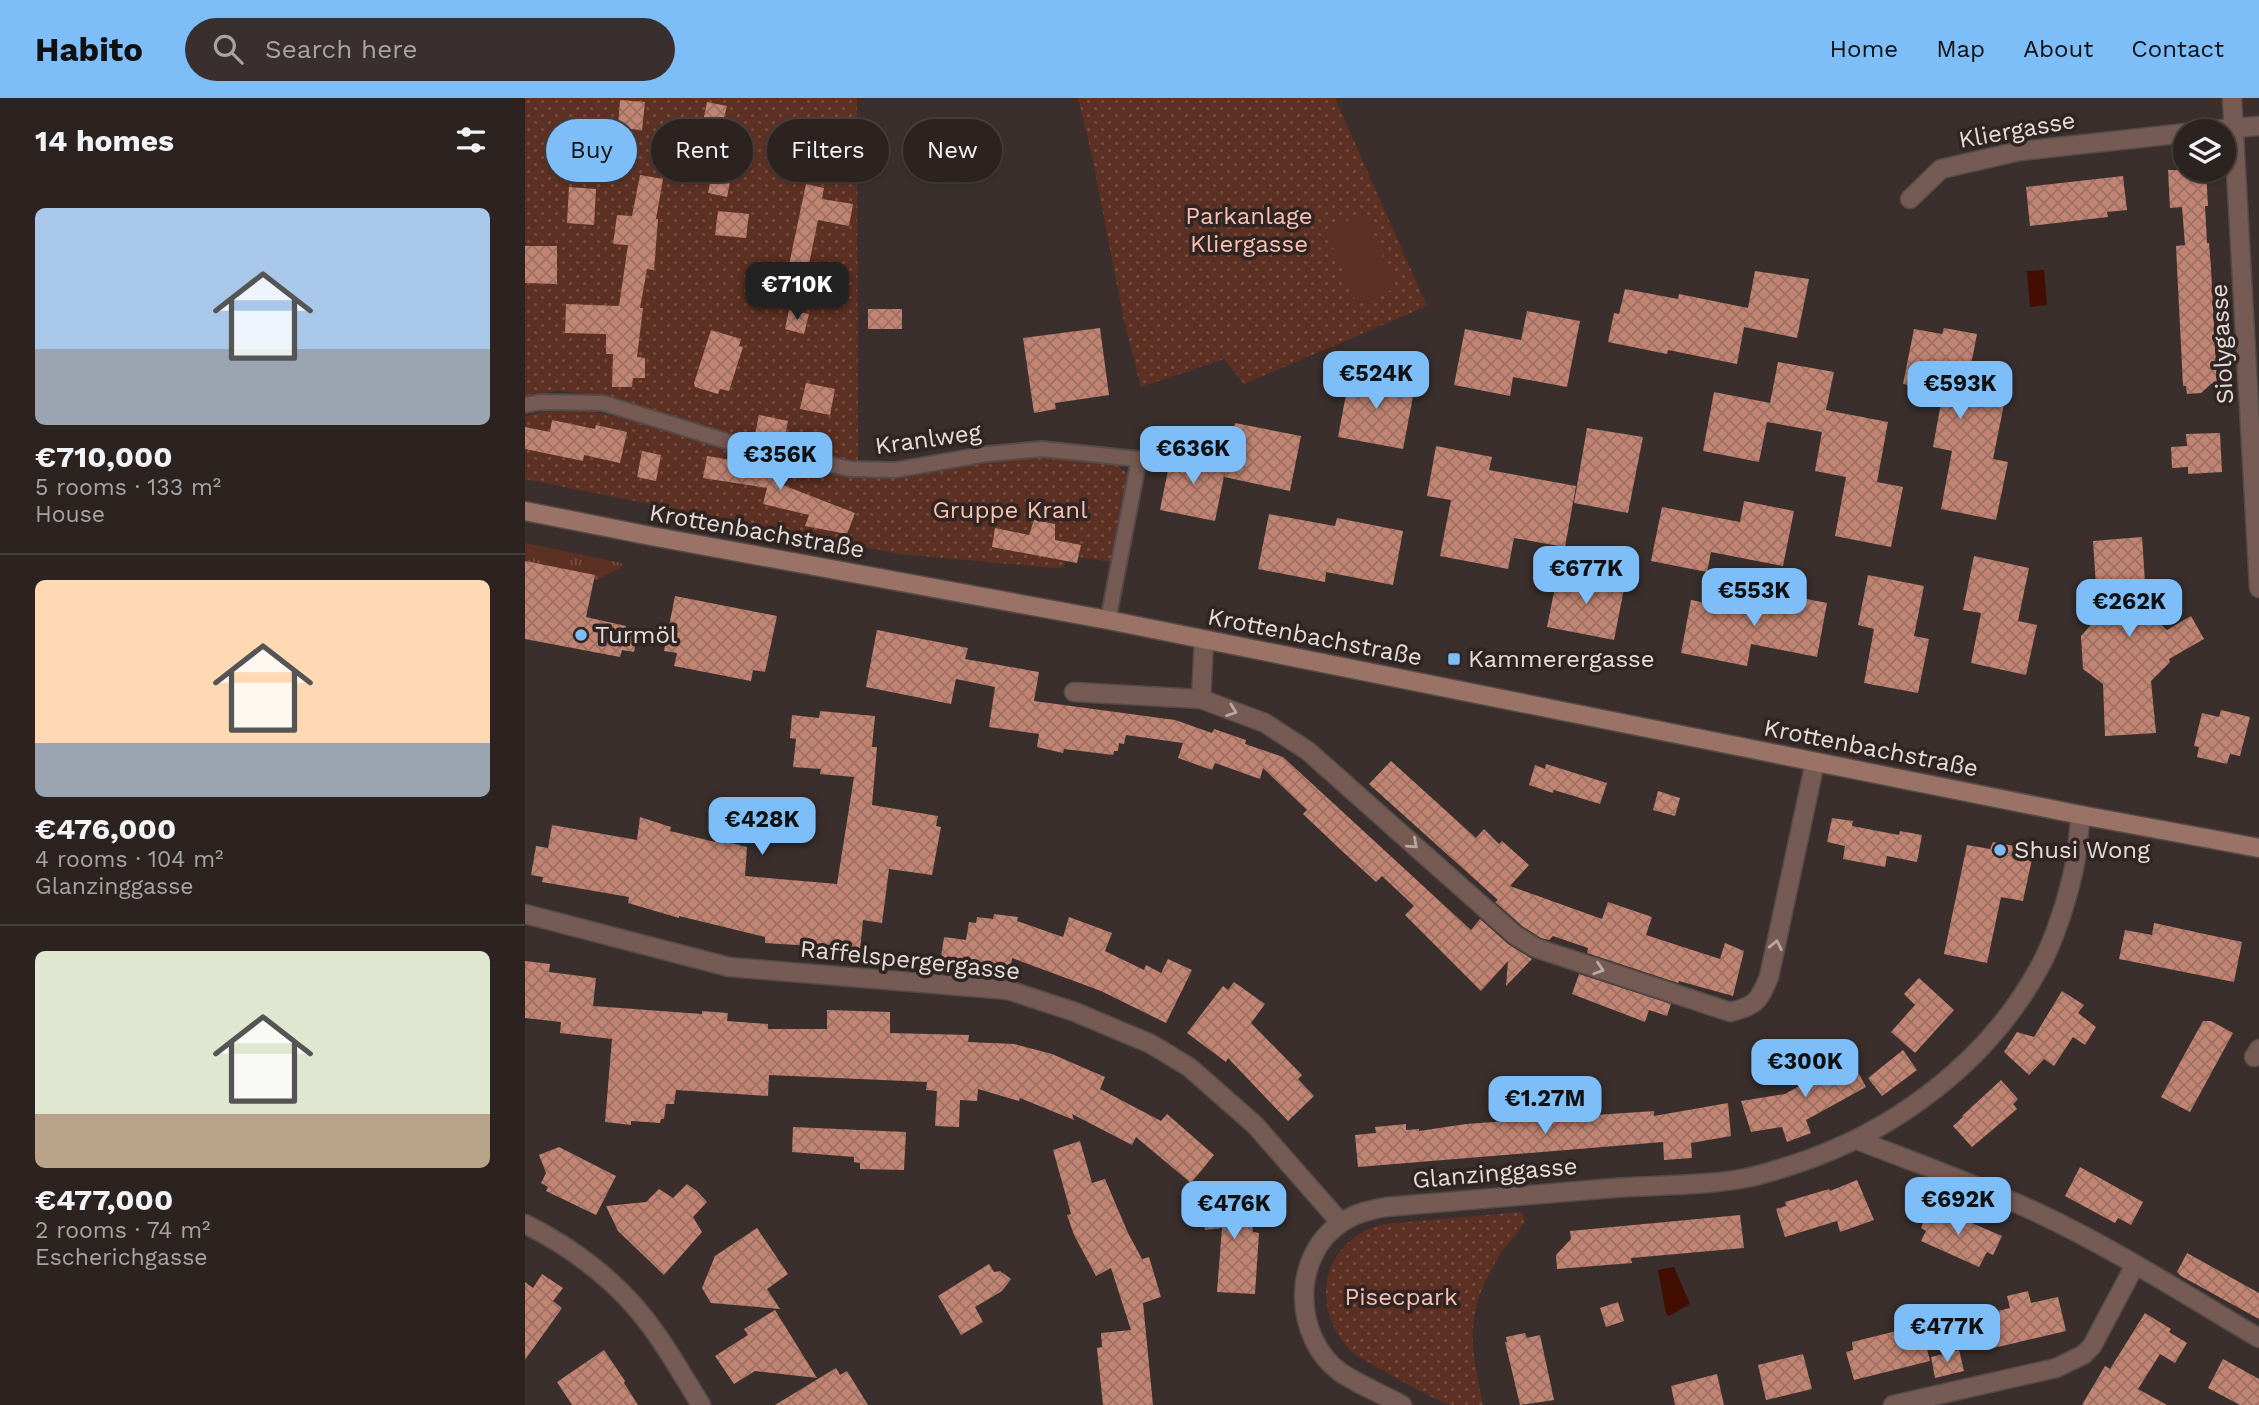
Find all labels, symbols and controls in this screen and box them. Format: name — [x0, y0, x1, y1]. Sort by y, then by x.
search box — [185, 18, 675, 81]
text: Habito — [35, 30, 143, 69]
icon: search — [209, 30, 247, 68]
text: Search here — [265, 34, 417, 64]
text: Home — [1830, 35, 1898, 63]
text: Map — [1936, 35, 1985, 63]
text: About — [2023, 35, 2093, 63]
text: Contact — [2131, 35, 2224, 63]
street label: Kliergasse — [1956, 106, 2078, 154]
chip: Buy — [546, 119, 637, 182]
chip: Rent — [651, 119, 753, 182]
chip: Filters — [767, 119, 889, 182]
chip: New — [903, 119, 1002, 182]
map controls — [2173, 119, 2236, 182]
button: layers — [2173, 119, 2236, 182]
icon: filters — [452, 121, 490, 159]
text: 14 homes — [35, 123, 174, 158]
park label: Parkanlage Kliergasse — [1185, 202, 1313, 258]
icon: home — [200, 253, 326, 379]
pin: €710K — [748, 262, 846, 322]
text: €710K — [762, 271, 832, 298]
street label: Siolygasse — [2205, 283, 2239, 405]
pin: €524K — [1327, 352, 1425, 411]
text: €524K — [1339, 360, 1413, 387]
pin: €593K — [1911, 362, 2009, 421]
text: €593K — [1923, 370, 1997, 397]
street label: Kranlweg — [873, 418, 983, 460]
pin: €636K — [1144, 426, 1242, 486]
pin: €356K — [731, 432, 829, 492]
text: €636K — [1156, 435, 1230, 462]
text: €710,000 — [35, 439, 173, 474]
text: €356K — [743, 441, 817, 468]
text: 5 rooms · 133 m² — [35, 474, 221, 501]
park label: Gruppe Kranl — [932, 496, 1088, 524]
street label: Krottenbachstraße — [647, 498, 867, 564]
text: House — [35, 501, 105, 528]
pin: €677K — [1537, 546, 1635, 606]
text: €677K — [1549, 555, 1623, 582]
pin: €553K — [1705, 568, 1803, 628]
text: €553K — [1718, 577, 1790, 604]
pin: €262K — [2080, 580, 2178, 639]
text: €262K — [2092, 588, 2166, 615]
street label: Krottenbachstraße — [1205, 602, 1425, 672]
place label: Turmöl — [595, 621, 678, 649]
icon: home — [200, 625, 326, 751]
marker: Turmöl — [573, 627, 589, 643]
place label: Kammerergasse — [1468, 645, 1655, 673]
marker: Kammerergasse — [1446, 651, 1462, 667]
one-way arrow — [1225, 703, 1237, 717]
street label: Krottenbachstraße — [1761, 713, 1981, 783]
pin: €428K — [713, 798, 811, 857]
text: €428K — [725, 806, 799, 833]
text: €476,000 — [35, 811, 176, 846]
one-way arrow — [1405, 836, 1418, 849]
place label: Shusi Wong — [2014, 836, 2150, 864]
marker: Shusi Wong — [1992, 842, 2008, 858]
text: 4 rooms · 104 m² — [35, 846, 223, 873]
text: Glanzinggasse — [35, 873, 194, 900]
street label: Raffelspergergasse — [799, 935, 1021, 985]
one-way arrow — [1767, 939, 1782, 951]
one-way arrow — [1592, 961, 1605, 975]
icon: home — [200, 996, 326, 1122]
pin: €300K — [1756, 1040, 1854, 1099]
text: €300K — [1767, 1048, 1843, 1075]
pin: €1.27M — [1488, 1076, 1602, 1136]
text: €1.27M — [1505, 1085, 1585, 1112]
street label: Glanzinggasse — [1411, 1152, 1579, 1194]
pin: €692K — [1909, 1178, 2007, 1237]
text: €477,000 — [35, 1182, 173, 1217]
pin: €476K — [1185, 1182, 1283, 1241]
text: €692K — [1921, 1186, 1995, 1213]
text: €476K — [1197, 1190, 1271, 1217]
text: 2 rooms · 74 m² — [35, 1217, 210, 1244]
text: Escherichgasse — [35, 1244, 208, 1271]
park label: Pisecpark — [1345, 1283, 1458, 1311]
pin: €477K — [1898, 1304, 1996, 1364]
text: €477K — [1910, 1313, 1984, 1340]

